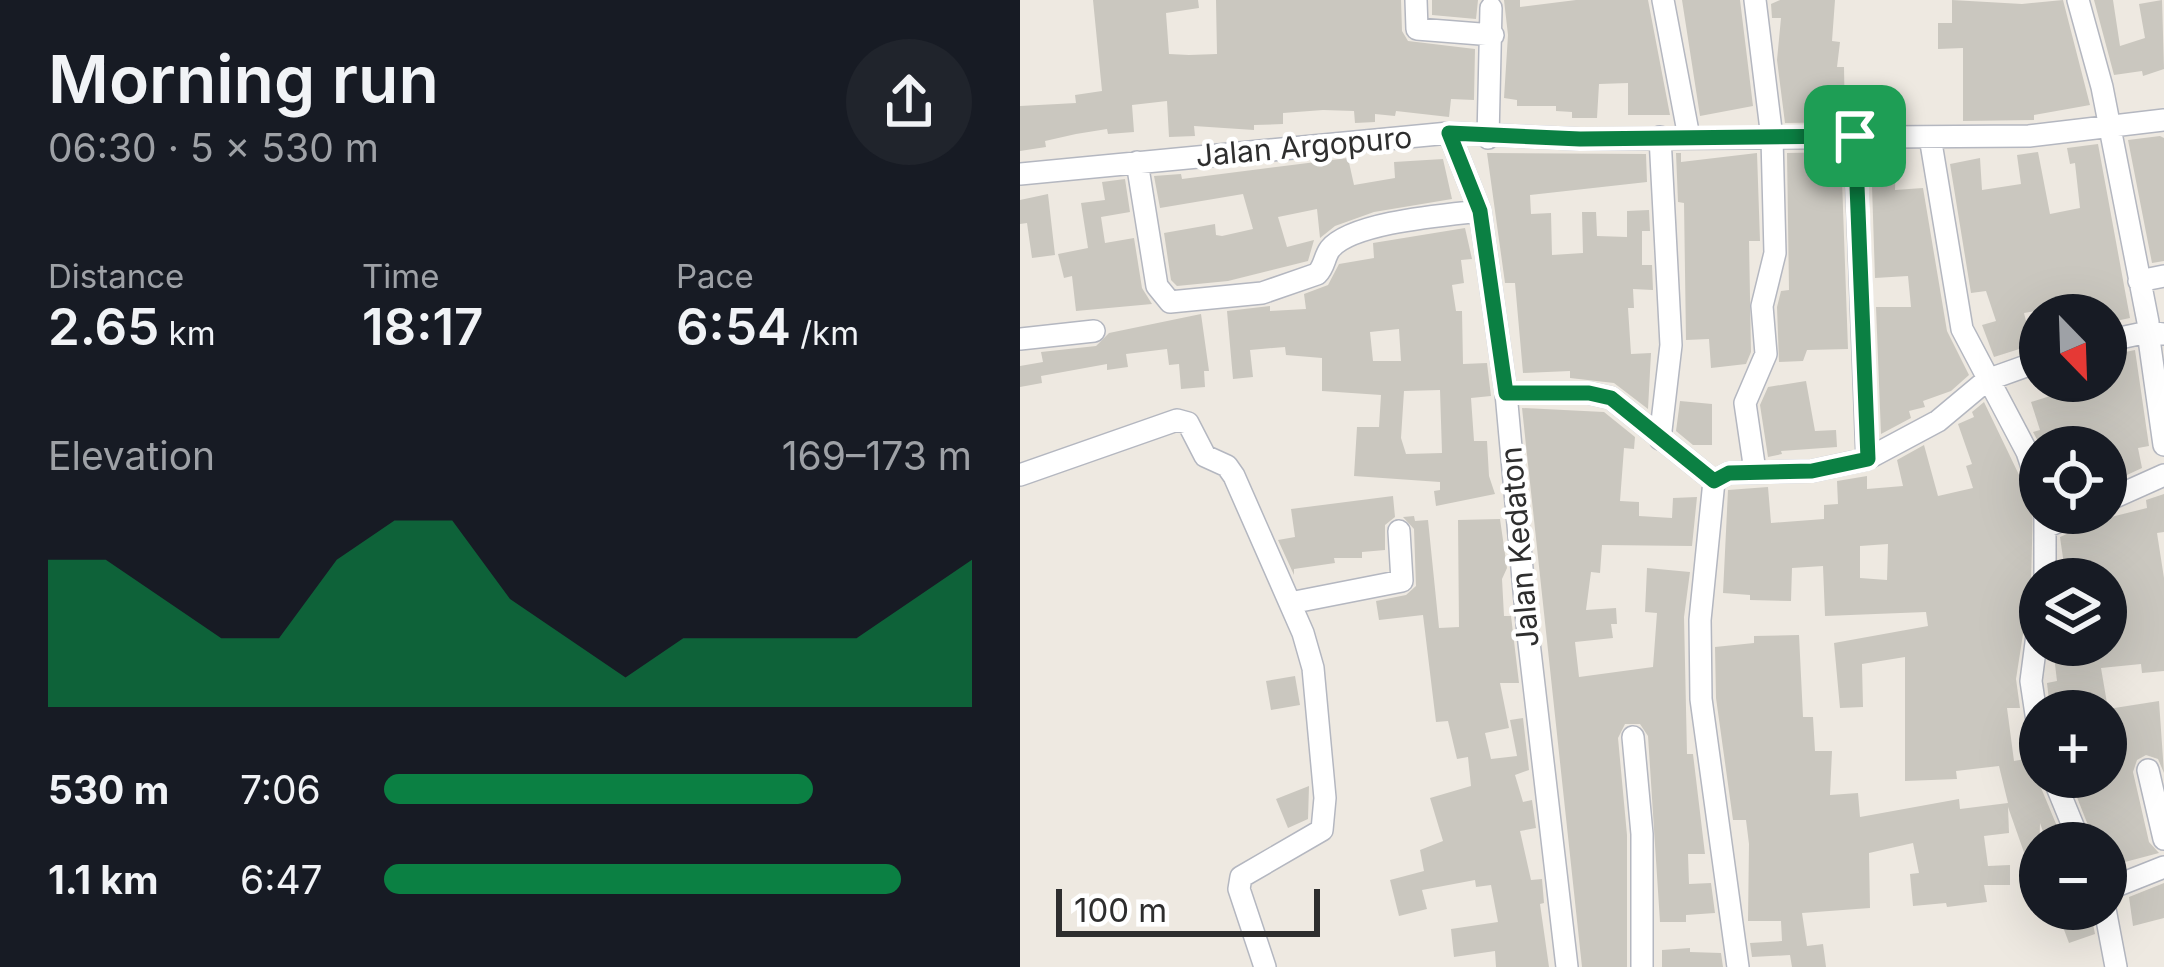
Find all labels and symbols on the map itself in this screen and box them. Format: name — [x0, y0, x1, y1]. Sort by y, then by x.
pin — [1804, 85, 1906, 187]
street label: Jalan Argopuro — [1194, 119, 1414, 173]
north arrow — [2019, 294, 2127, 402]
street label: Jalan Kedaton — [1492, 445, 1546, 649]
scale bar — [1056, 883, 1320, 936]

